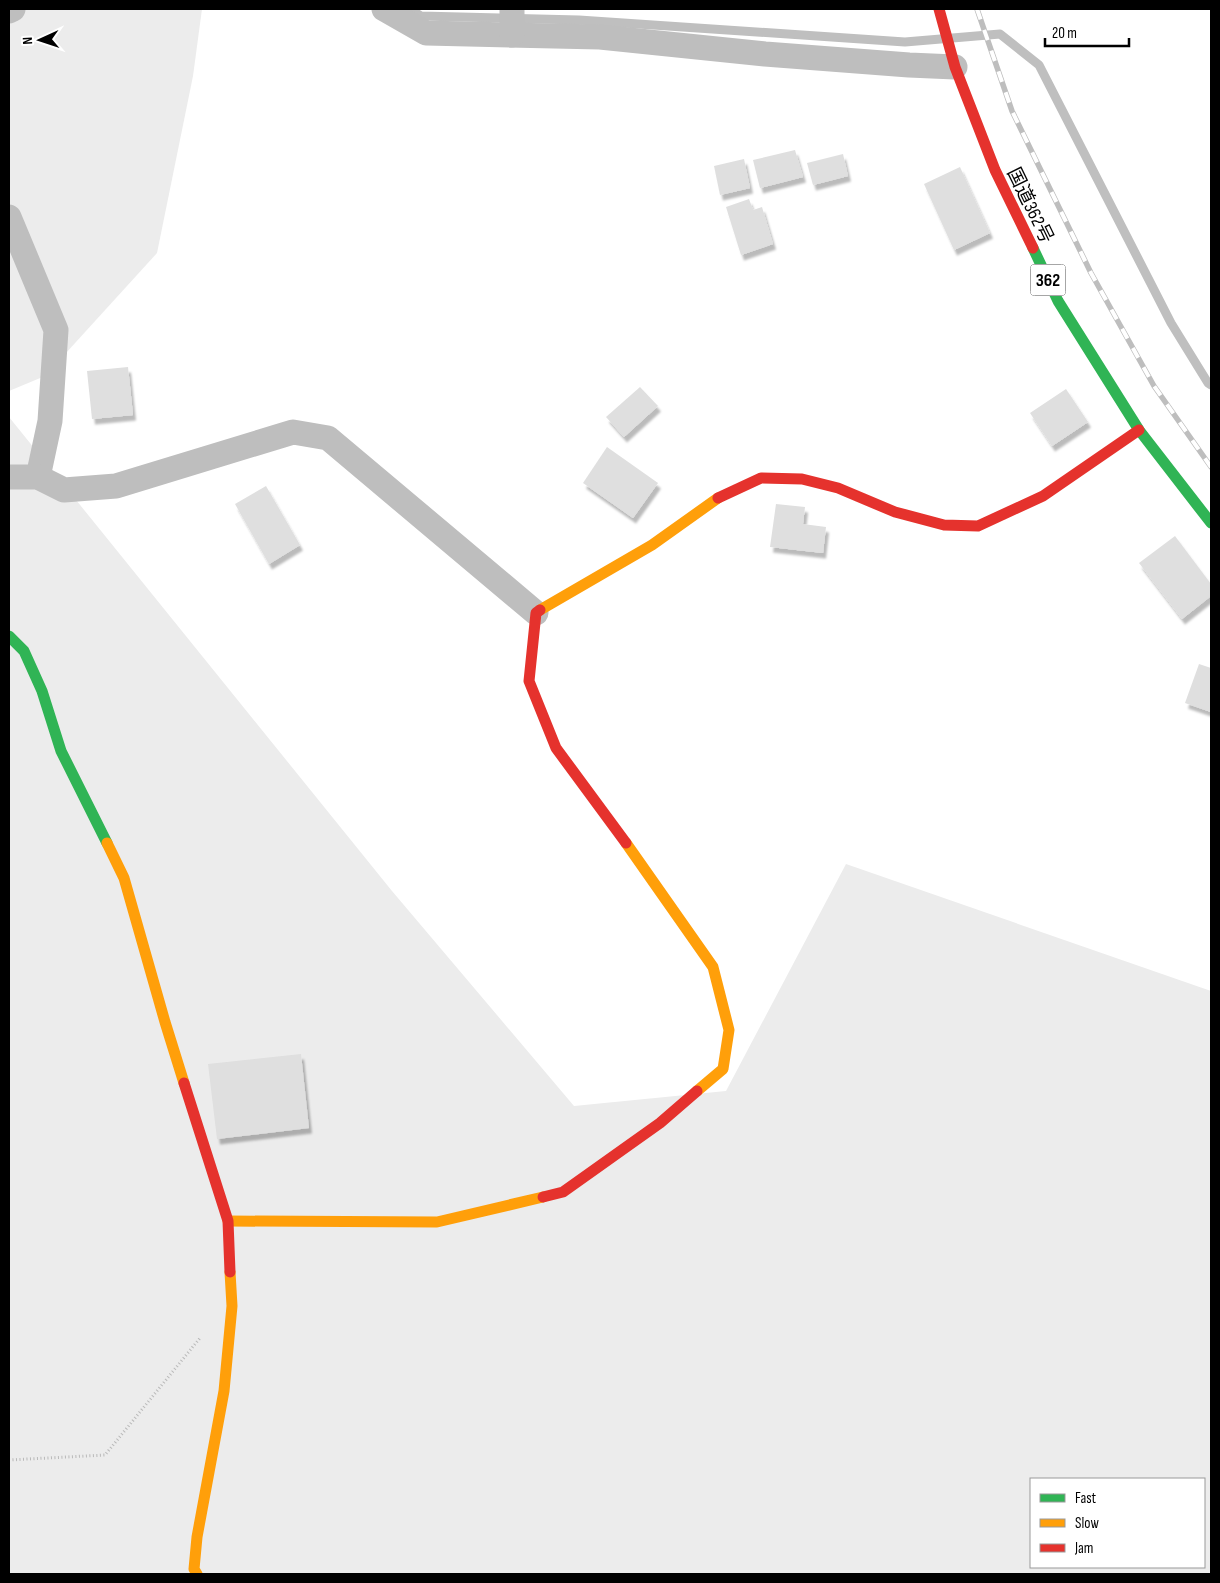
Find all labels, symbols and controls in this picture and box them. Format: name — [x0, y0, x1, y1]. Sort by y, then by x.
north arrow — [15, 15, 65, 65]
scale bar — [1045, 15, 1129, 47]
text: 20 m — [1052, 24, 1077, 43]
text: N — [19, 36, 36, 45]
street label: 国道362号 — [1002, 164, 1058, 247]
road number: 362 — [1030, 264, 1066, 296]
legend — [1030, 1478, 1205, 1568]
text: Fast — [1075, 1489, 1097, 1508]
text: Slow — [1075, 1514, 1099, 1533]
text: Jam — [1074, 1539, 1093, 1558]

